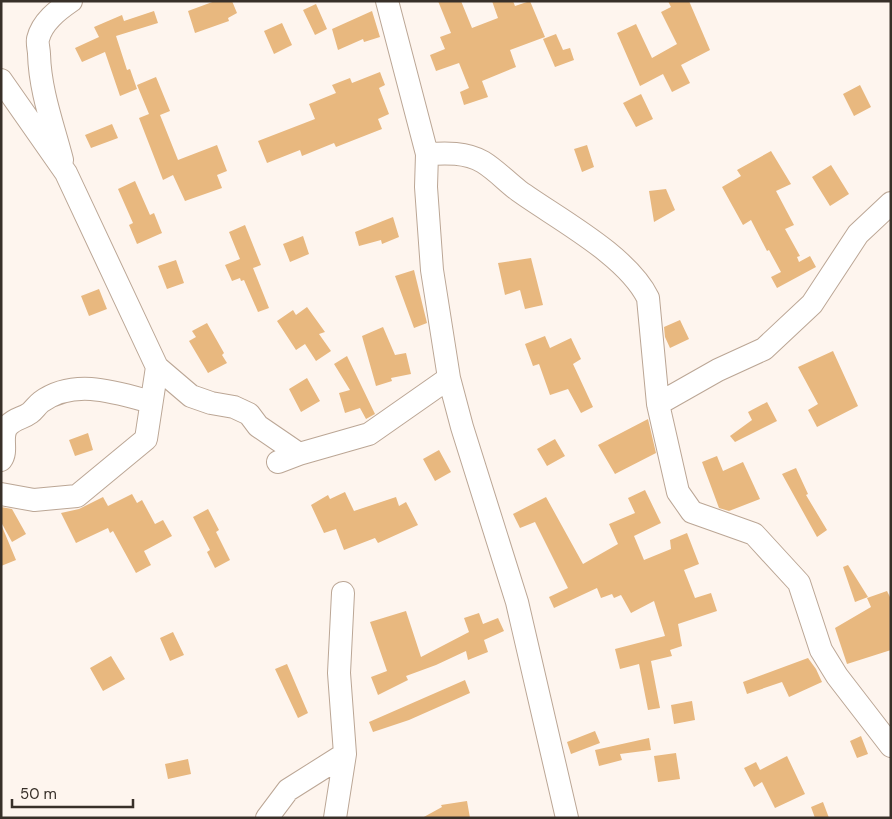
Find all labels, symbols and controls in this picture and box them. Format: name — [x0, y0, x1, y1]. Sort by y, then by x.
scale bar — [12, 776, 134, 808]
text: 50 m — [20, 784, 57, 804]

